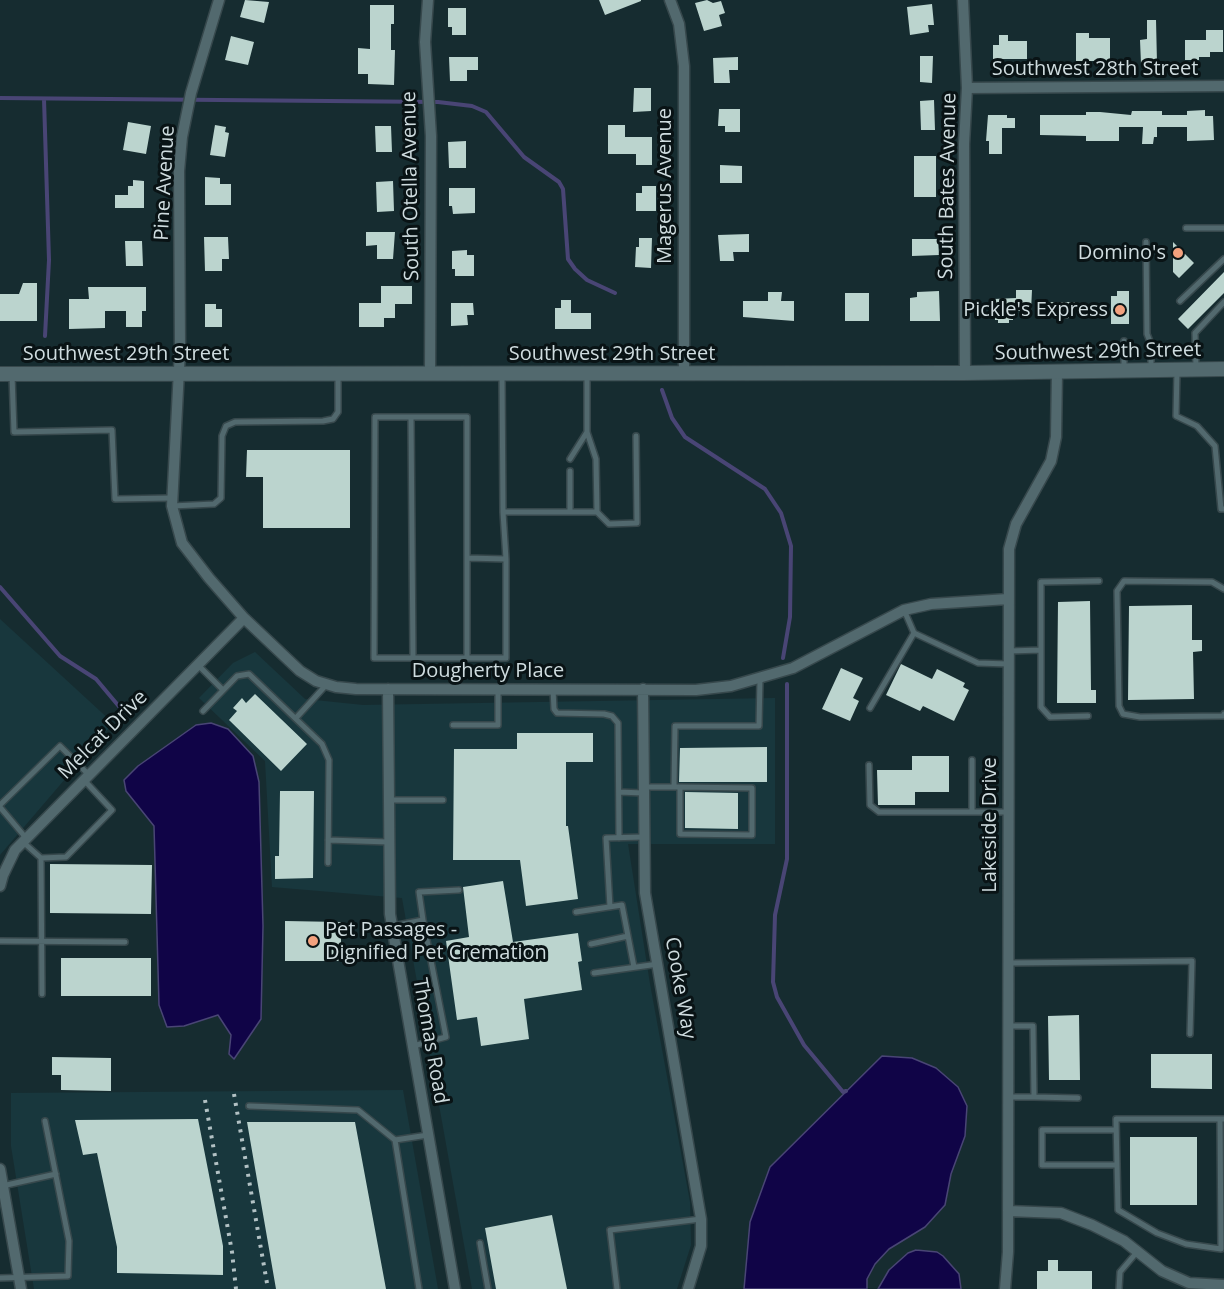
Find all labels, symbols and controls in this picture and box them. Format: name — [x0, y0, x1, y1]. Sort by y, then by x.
street label: Southwest 28th Street — [992, 57, 1198, 81]
street label: South Otella Avenue — [397, 91, 425, 281]
street label: South Bates Avenue — [934, 93, 962, 279]
street label: Magerus Avenue — [653, 108, 677, 264]
street label: Pine Avenue — [150, 125, 180, 241]
place label: Domino's — [1078, 241, 1166, 265]
marker: Domino's — [1171, 246, 1185, 260]
place label: Pickle's Express — [963, 298, 1108, 322]
marker: Pickle's Express — [1113, 303, 1127, 317]
street label: Southwest 29th Street — [995, 338, 1201, 366]
street label: Southwest 29th Street — [23, 342, 229, 366]
street label: Southwest 29th Street — [509, 342, 715, 366]
street label: Dougherty Place — [412, 659, 564, 683]
street label: Melcat Drive — [53, 685, 153, 785]
street label: Lakeside Drive — [978, 757, 1002, 893]
place label: Pet Passages - Dignified Pet Cremation — [325, 918, 547, 965]
marker: Pet Passages - Dignified Pet Cremation — [306, 934, 320, 948]
street label: Cooke Way — [659, 935, 701, 1041]
street label: Thomas Road — [407, 976, 453, 1106]

